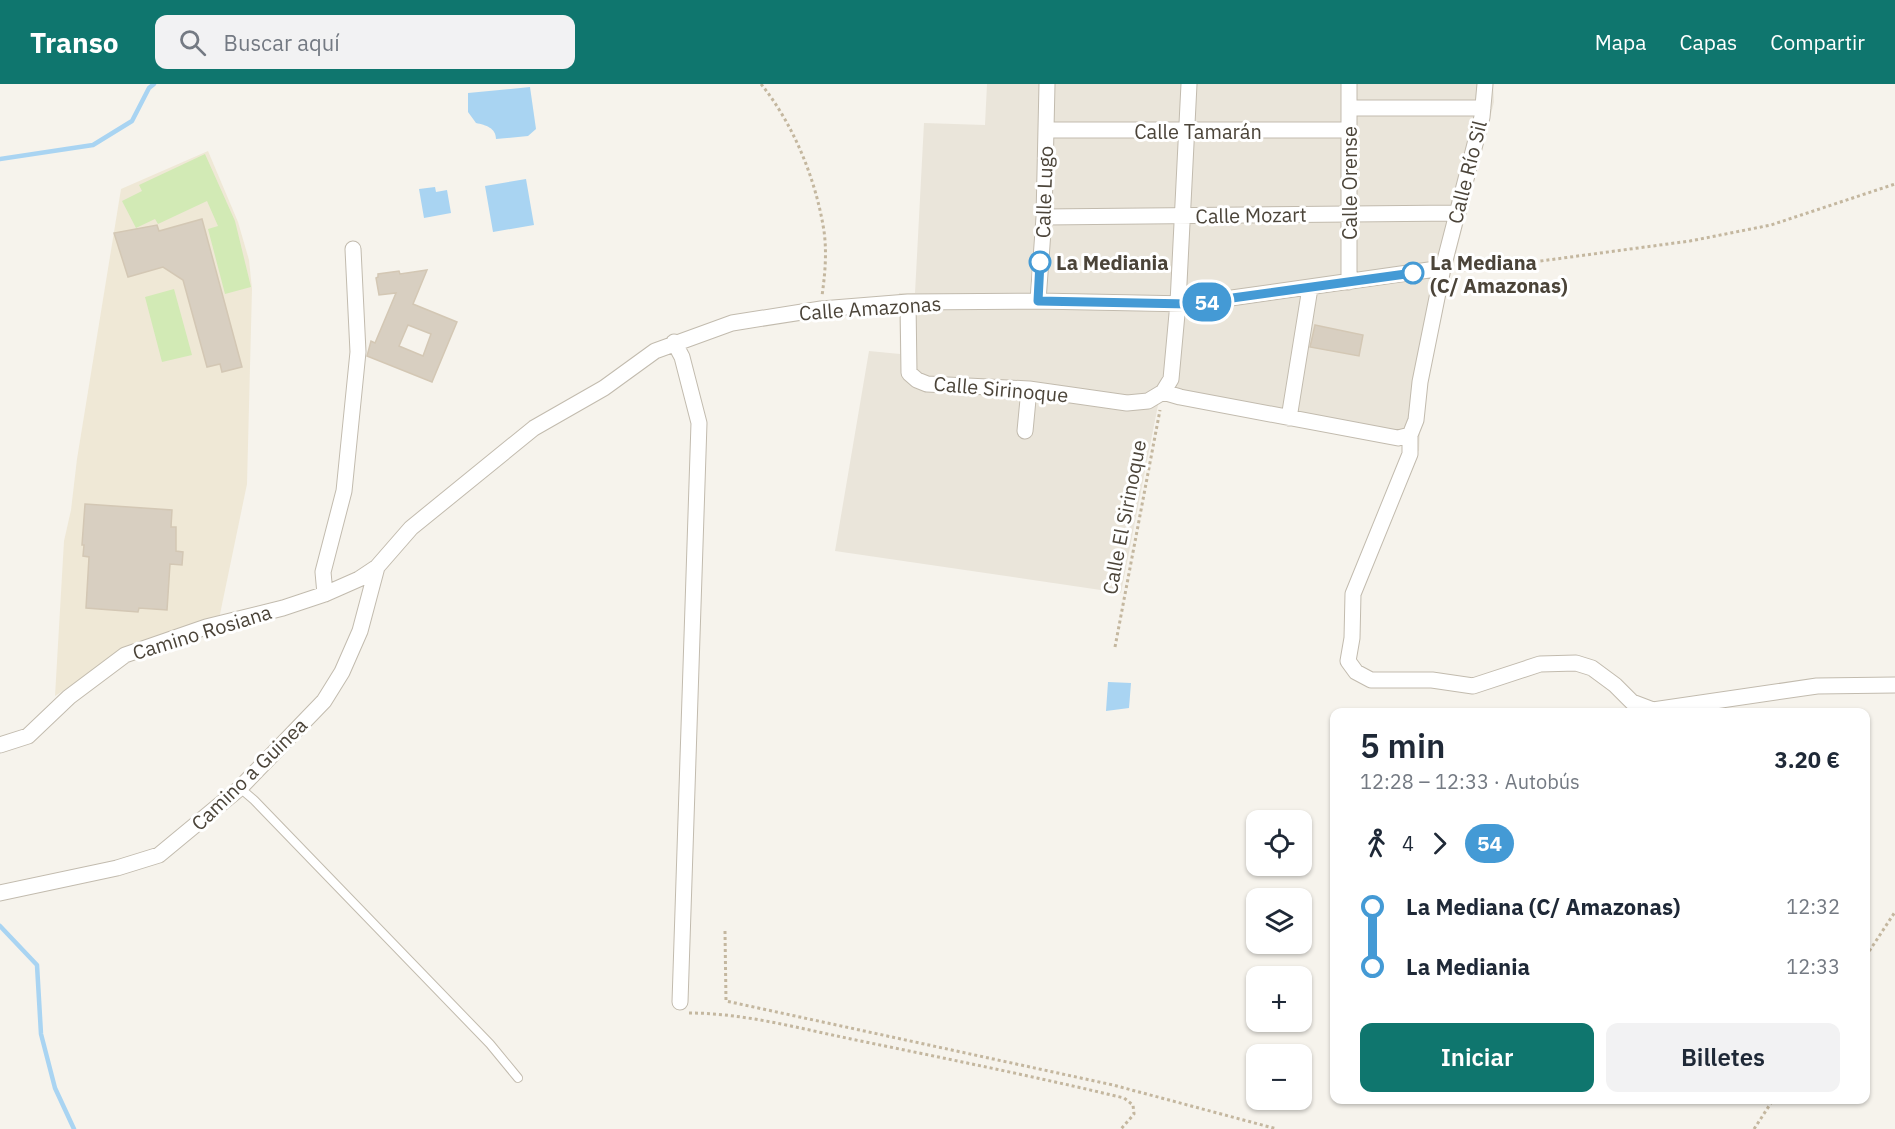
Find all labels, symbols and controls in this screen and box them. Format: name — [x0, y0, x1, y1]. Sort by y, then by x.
search box — [155, 15, 575, 69]
text: Transo — [30, 24, 119, 61]
icon: search — [176, 26, 209, 59]
text: Buscar aquí — [224, 28, 340, 57]
text: Mapa — [1595, 28, 1646, 56]
text: Capas — [1679, 28, 1737, 56]
text: Compartir — [1770, 28, 1865, 56]
street label: Calle Tamarán — [1134, 118, 1262, 145]
street label: Calle Río Sil — [1441, 118, 1493, 226]
street label: Calle Orense — [1336, 126, 1363, 240]
street label: Calle Lugo — [1029, 145, 1059, 239]
street label: Calle Mozart — [1195, 201, 1307, 229]
place label: La Mediania — [1056, 249, 1169, 276]
place label: La Mediana (C/ Amazonas) — [1430, 249, 1568, 299]
marker: La Mediania — [1029, 251, 1051, 273]
marker: La Mediana (C/ Amazonas) — [1402, 262, 1424, 284]
line badge: 54 — [1180, 282, 1234, 322]
text: 54 — [1194, 288, 1220, 316]
street label: Calle Amazonas — [798, 290, 942, 326]
street label: Calle Sirinoque — [933, 370, 1069, 408]
street label: Calle El Sirinoque — [1096, 437, 1152, 597]
street label: Camino Rosiana — [129, 598, 275, 666]
street label: Camino a Guinea — [185, 711, 313, 836]
text: 5 min — [1360, 724, 1445, 767]
text: 3.20 € — [1775, 745, 1840, 774]
text: 12:28 – 12:33 · Autobús — [1360, 768, 1580, 795]
map controls — [1246, 810, 1312, 1110]
button: locate — [1246, 810, 1312, 876]
icon: walk — [1360, 827, 1393, 860]
icon: forward — [1423, 827, 1456, 860]
text: 54 — [1477, 829, 1502, 857]
text: 4 — [1402, 830, 1414, 857]
button: layers — [1246, 888, 1312, 954]
text: La Mediana (C/ Amazonas) — [1406, 892, 1680, 921]
text: 12:32 — [1786, 893, 1840, 920]
text: La Mediania — [1406, 952, 1530, 981]
text: 12:33 — [1786, 953, 1840, 980]
button: + — [1246, 966, 1312, 1032]
button: Iniciar — [1360, 1023, 1594, 1092]
button: Billetes — [1606, 1023, 1840, 1092]
button: − — [1246, 1044, 1312, 1110]

